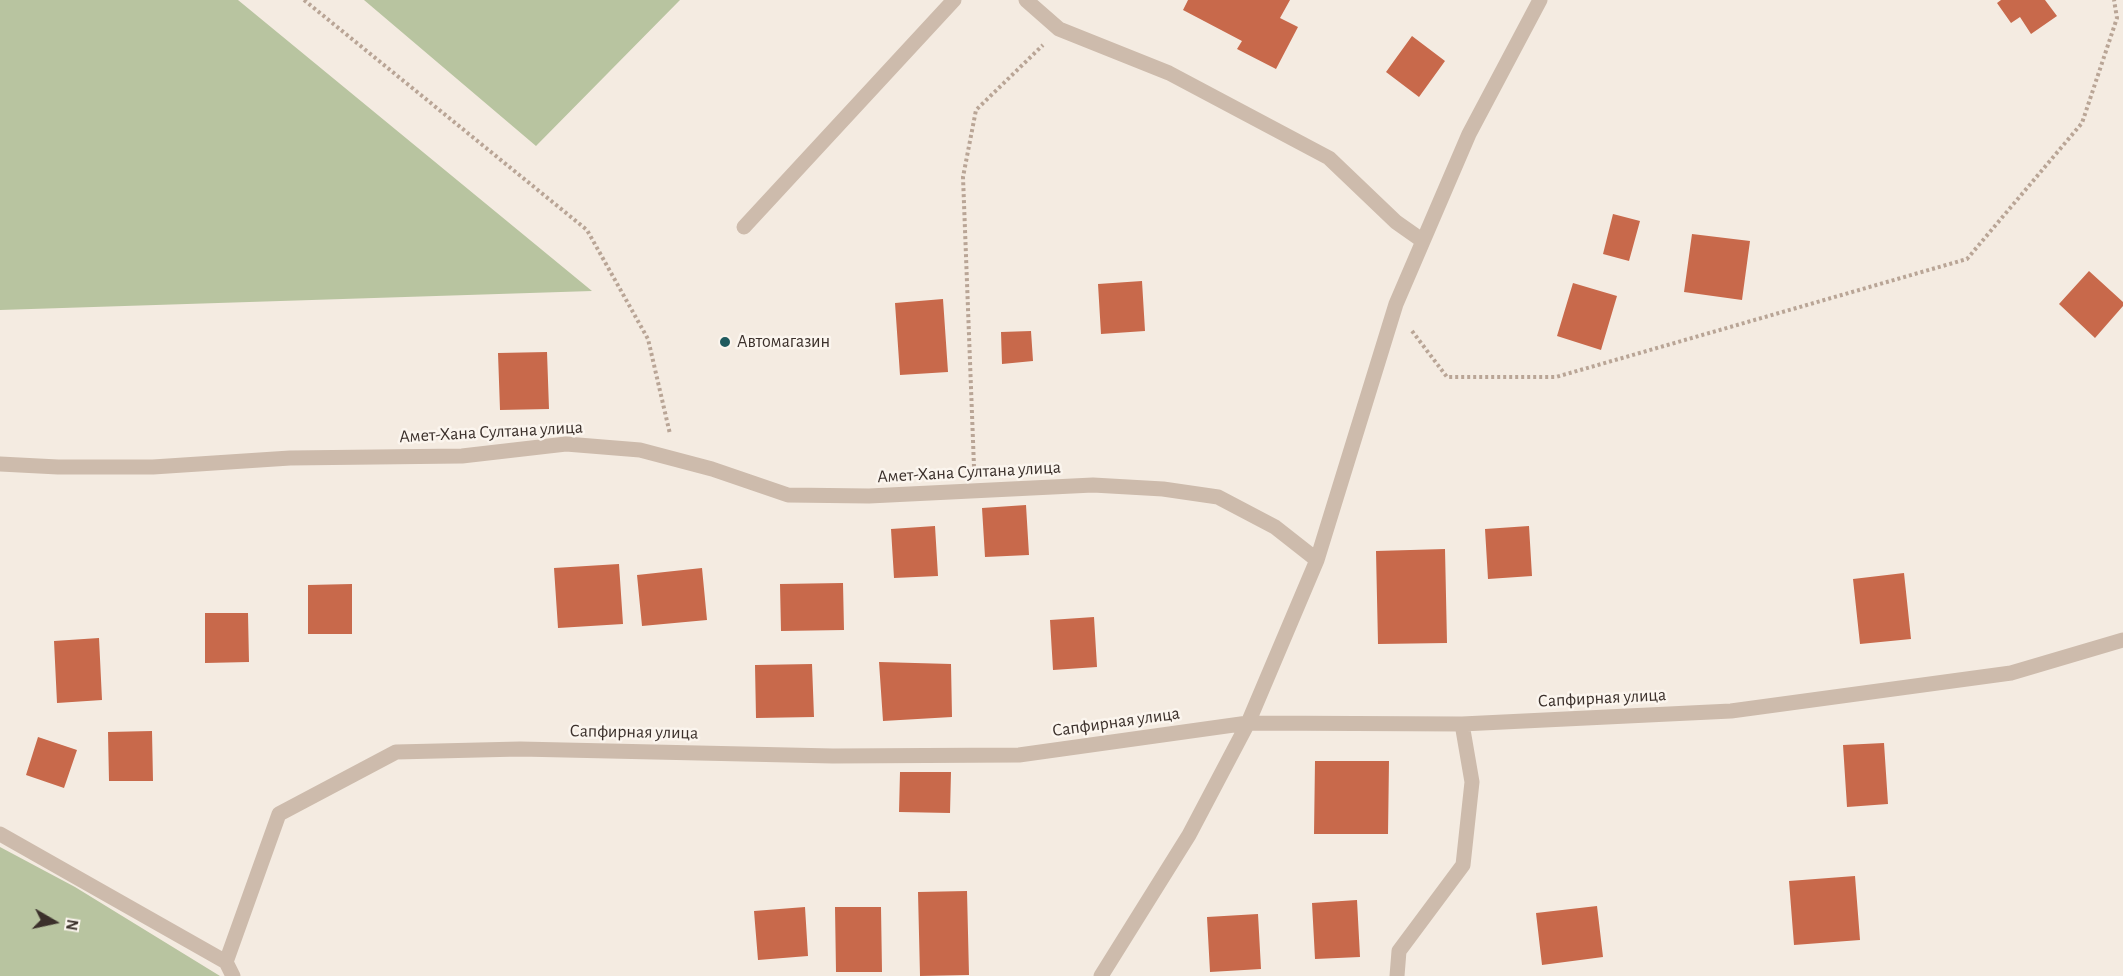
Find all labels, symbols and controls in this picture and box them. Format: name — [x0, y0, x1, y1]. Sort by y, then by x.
place label: Автомагазин — [737, 331, 830, 353]
marker: Автомагазин — [718, 335, 732, 349]
street label: Амет-Хана Султана улица — [399, 416, 583, 448]
street label: Амет-Хана Султана улица — [877, 456, 1061, 488]
street label: Сапфирная улица — [1537, 684, 1667, 712]
street label: Сапфирная улица — [1051, 702, 1181, 742]
street label: Сапфирная улица — [570, 720, 698, 744]
north arrow — [24, 892, 84, 952]
text: N — [63, 918, 81, 932]

